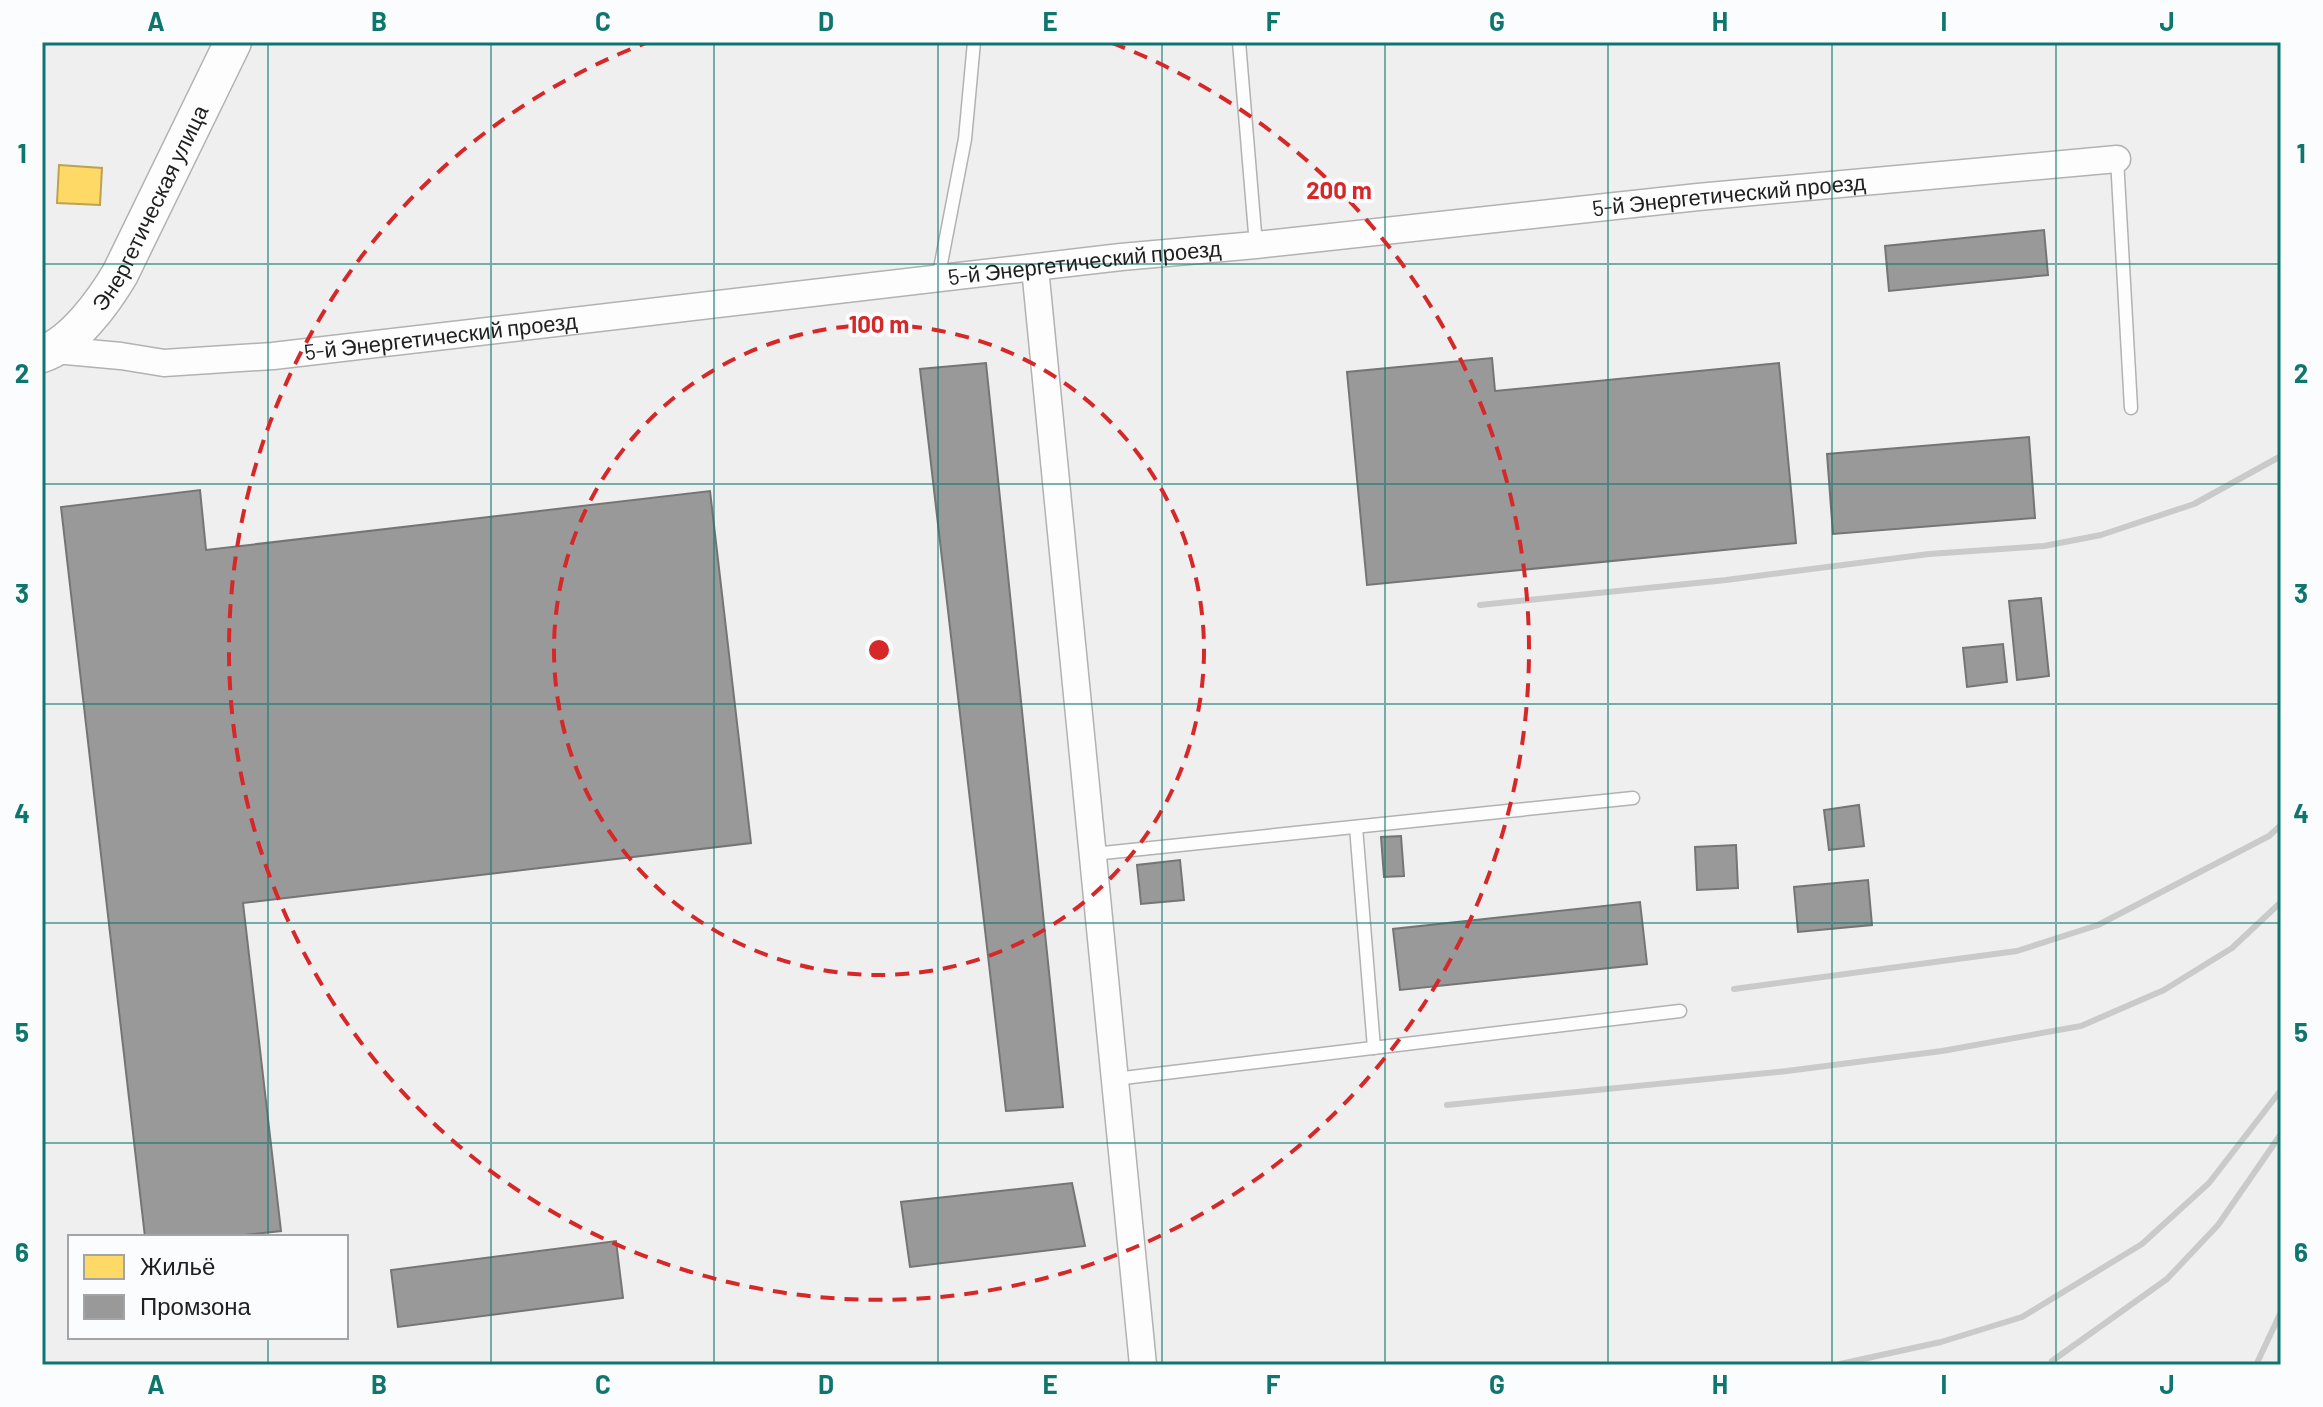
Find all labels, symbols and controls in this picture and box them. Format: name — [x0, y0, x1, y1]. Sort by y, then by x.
text: A — [147, 5, 165, 36]
text: B — [371, 5, 387, 36]
text: C — [595, 5, 611, 36]
text: D — [818, 5, 834, 36]
text: E — [1042, 5, 1058, 36]
text: F — [1266, 5, 1281, 36]
text: G — [1489, 5, 1505, 36]
text: H — [1712, 5, 1728, 36]
text: I — [1941, 5, 1947, 36]
text: J — [2159, 5, 2175, 36]
street label: Энергетическая улица — [85, 100, 213, 315]
text: 1 — [17, 137, 27, 168]
text: 1 — [2296, 137, 2306, 168]
street label: 5-й Энергетический проезд — [1591, 168, 1867, 220]
text: 200 m — [1306, 175, 1372, 204]
street label: 5-й Энергетический проезд — [946, 234, 1222, 289]
street label: 5-й Энергетический проезд — [303, 307, 579, 364]
text: 100 m — [849, 309, 909, 338]
text: 2 — [15, 357, 29, 388]
text: 2 — [2294, 357, 2308, 388]
text: 3 — [15, 577, 29, 608]
text: 3 — [2294, 577, 2308, 608]
centre of rings — [865, 636, 893, 664]
text: 4 — [14, 797, 30, 828]
text: 4 — [2293, 797, 2309, 828]
text: 5 — [15, 1016, 29, 1047]
text: 5 — [2294, 1016, 2308, 1047]
legend — [68, 1235, 348, 1339]
text: 6 — [15, 1236, 29, 1267]
text: 6 — [2294, 1236, 2308, 1267]
text: Жильё — [140, 1251, 215, 1280]
text: Промзона — [140, 1291, 252, 1320]
text: A — [147, 1368, 165, 1399]
text: B — [371, 1368, 387, 1399]
text: C — [595, 1368, 611, 1399]
text: D — [818, 1368, 834, 1399]
text: E — [1042, 1368, 1058, 1399]
text: F — [1266, 1368, 1281, 1399]
text: G — [1489, 1368, 1505, 1399]
text: H — [1712, 1368, 1728, 1399]
text: I — [1941, 1368, 1947, 1399]
text: J — [2159, 1368, 2175, 1399]

